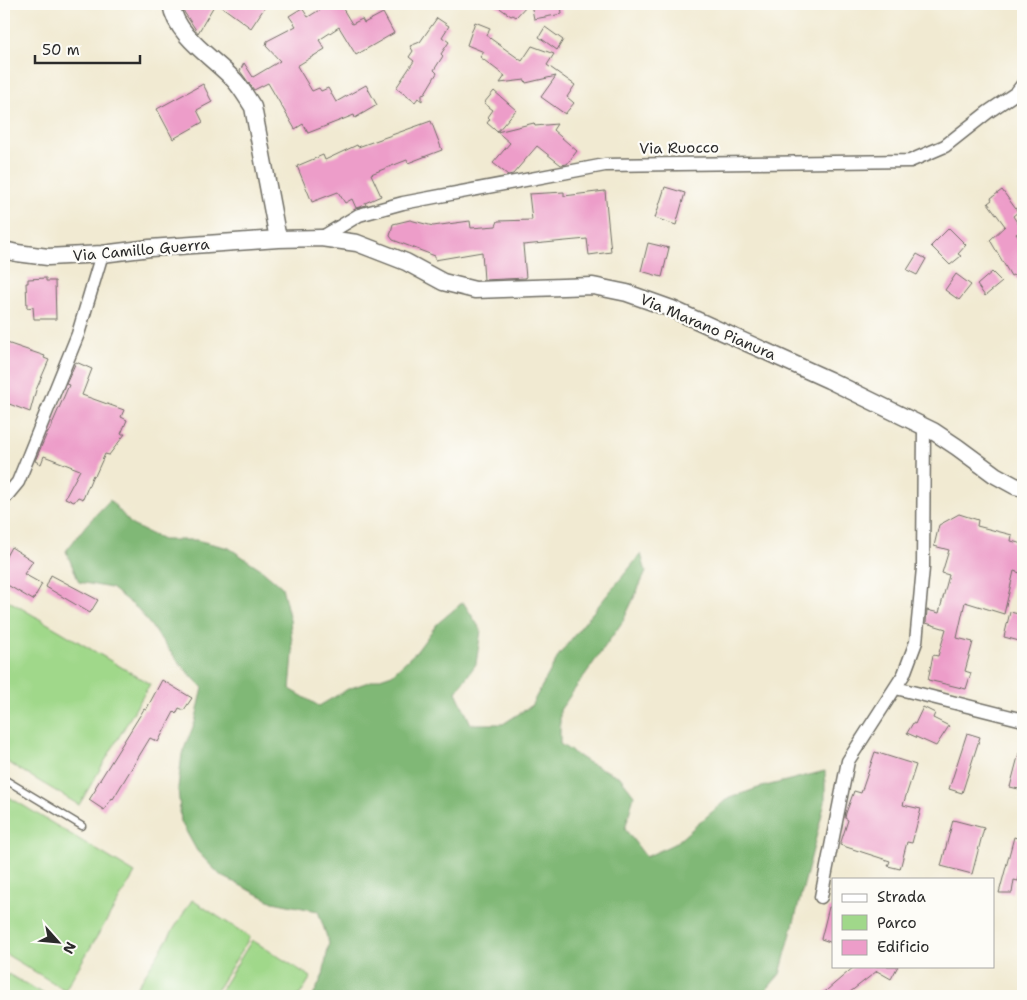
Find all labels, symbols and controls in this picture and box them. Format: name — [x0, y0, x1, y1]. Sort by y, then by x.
scale bar — [35, 32, 140, 64]
text: 50 m — [42, 40, 80, 60]
street label: Via Ruocco — [639, 137, 719, 159]
street label: Via Camillo Guerra — [72, 234, 211, 266]
street label: Via Marano Pianura — [637, 289, 780, 365]
legend — [832, 878, 994, 968]
text: Strada — [877, 887, 926, 907]
text: Parco — [877, 913, 917, 933]
north arrow — [32, 918, 82, 968]
text: Edificio — [877, 937, 929, 957]
text: N — [59, 939, 80, 957]

